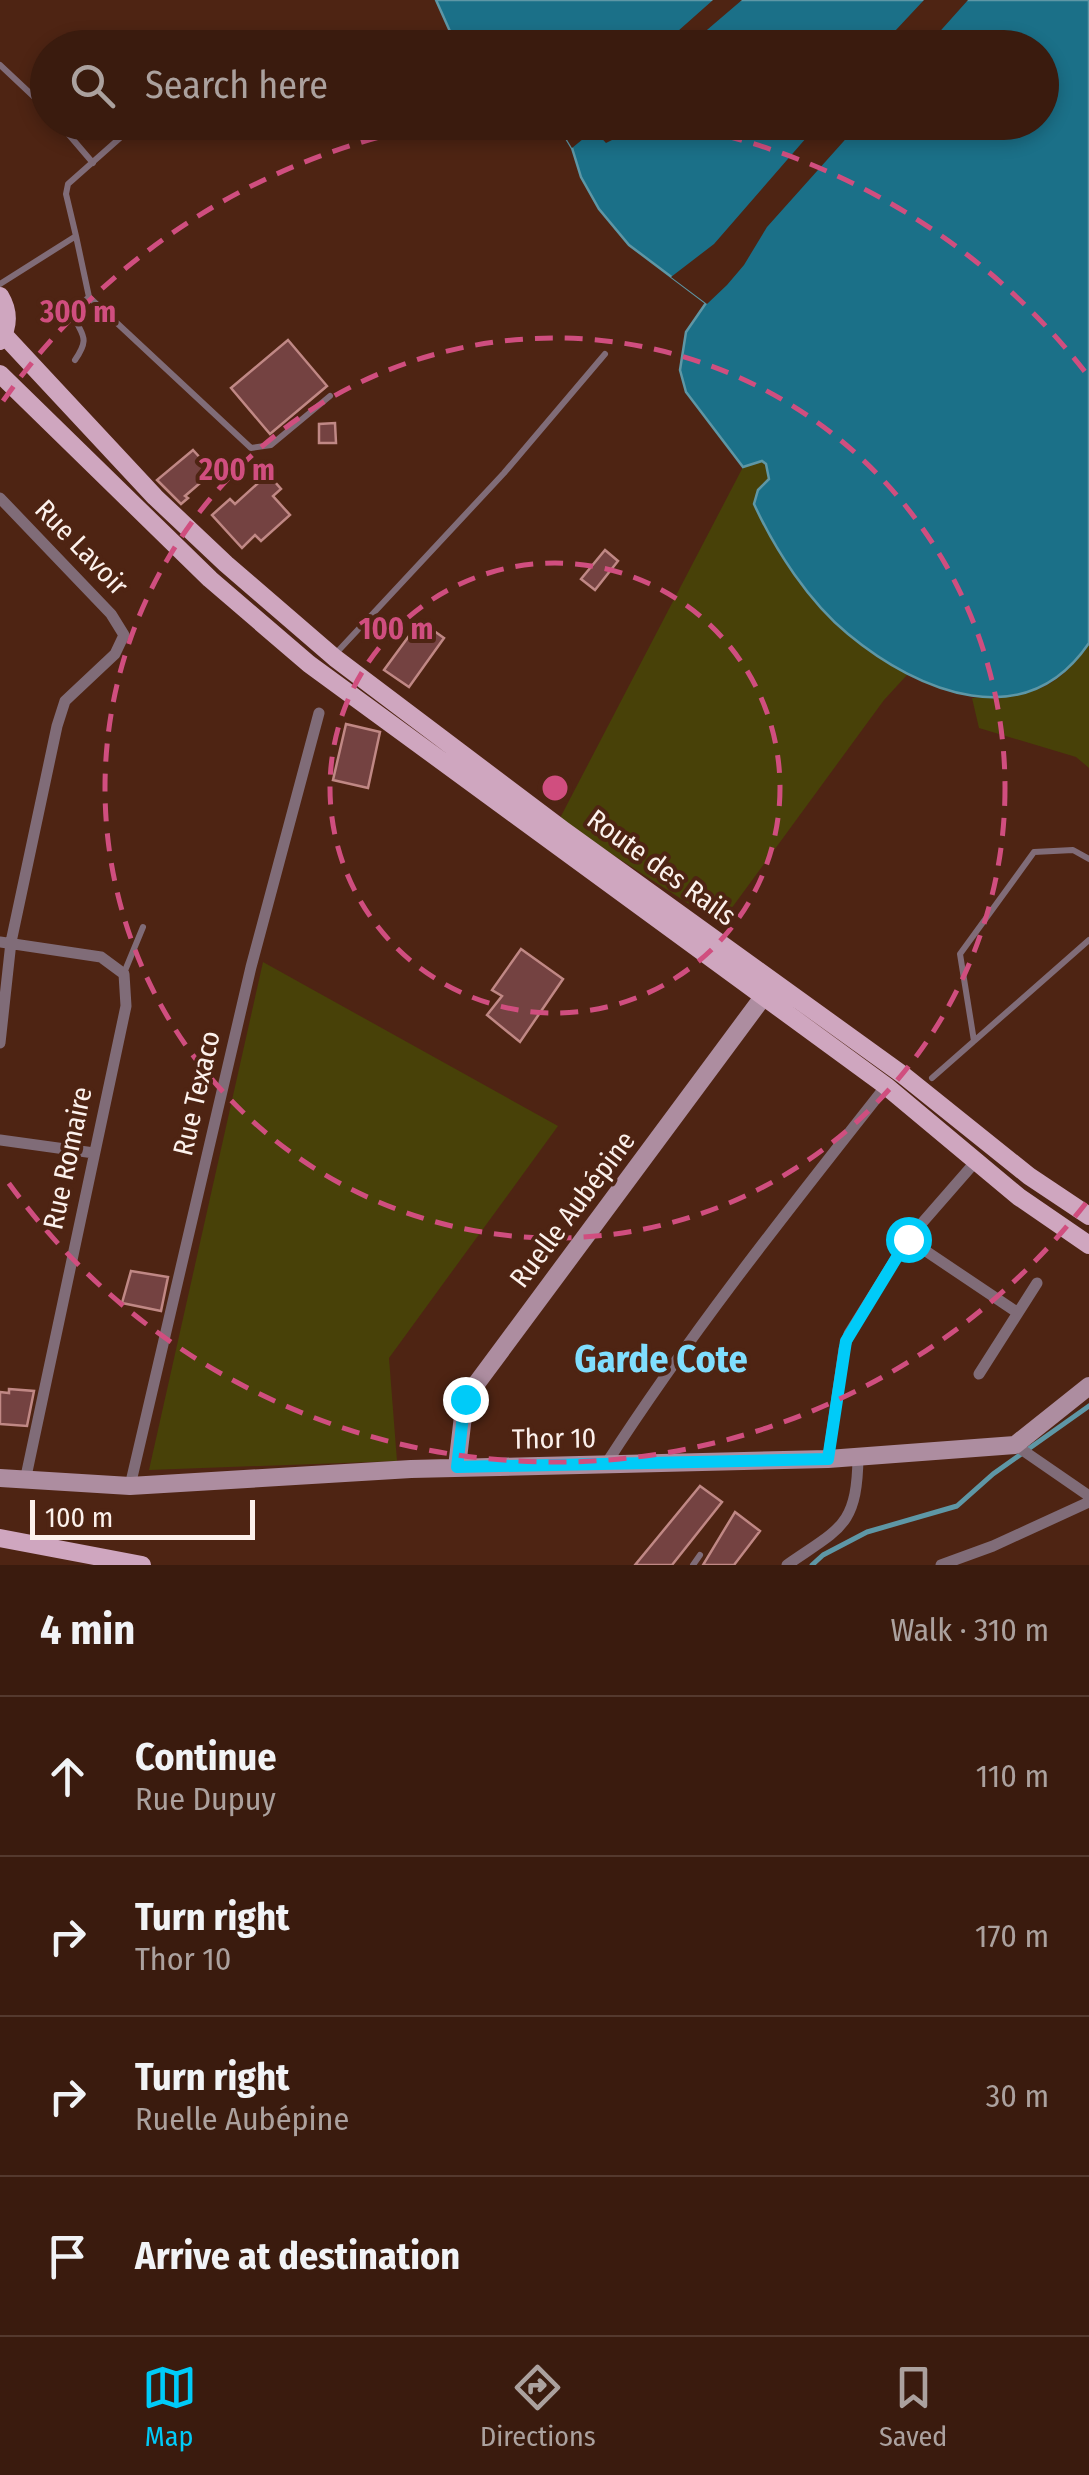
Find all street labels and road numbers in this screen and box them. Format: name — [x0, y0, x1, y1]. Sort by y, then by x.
street label: Rue Lavoir — [28, 493, 135, 602]
street label: Route des Rails — [581, 802, 743, 932]
street label: Rue Texaco — [166, 1027, 227, 1159]
street label: Rue Romaire — [36, 1084, 99, 1232]
street label: Ruelle Aubépine — [503, 1125, 642, 1294]
street label: Thor 10 — [512, 1421, 596, 1456]

